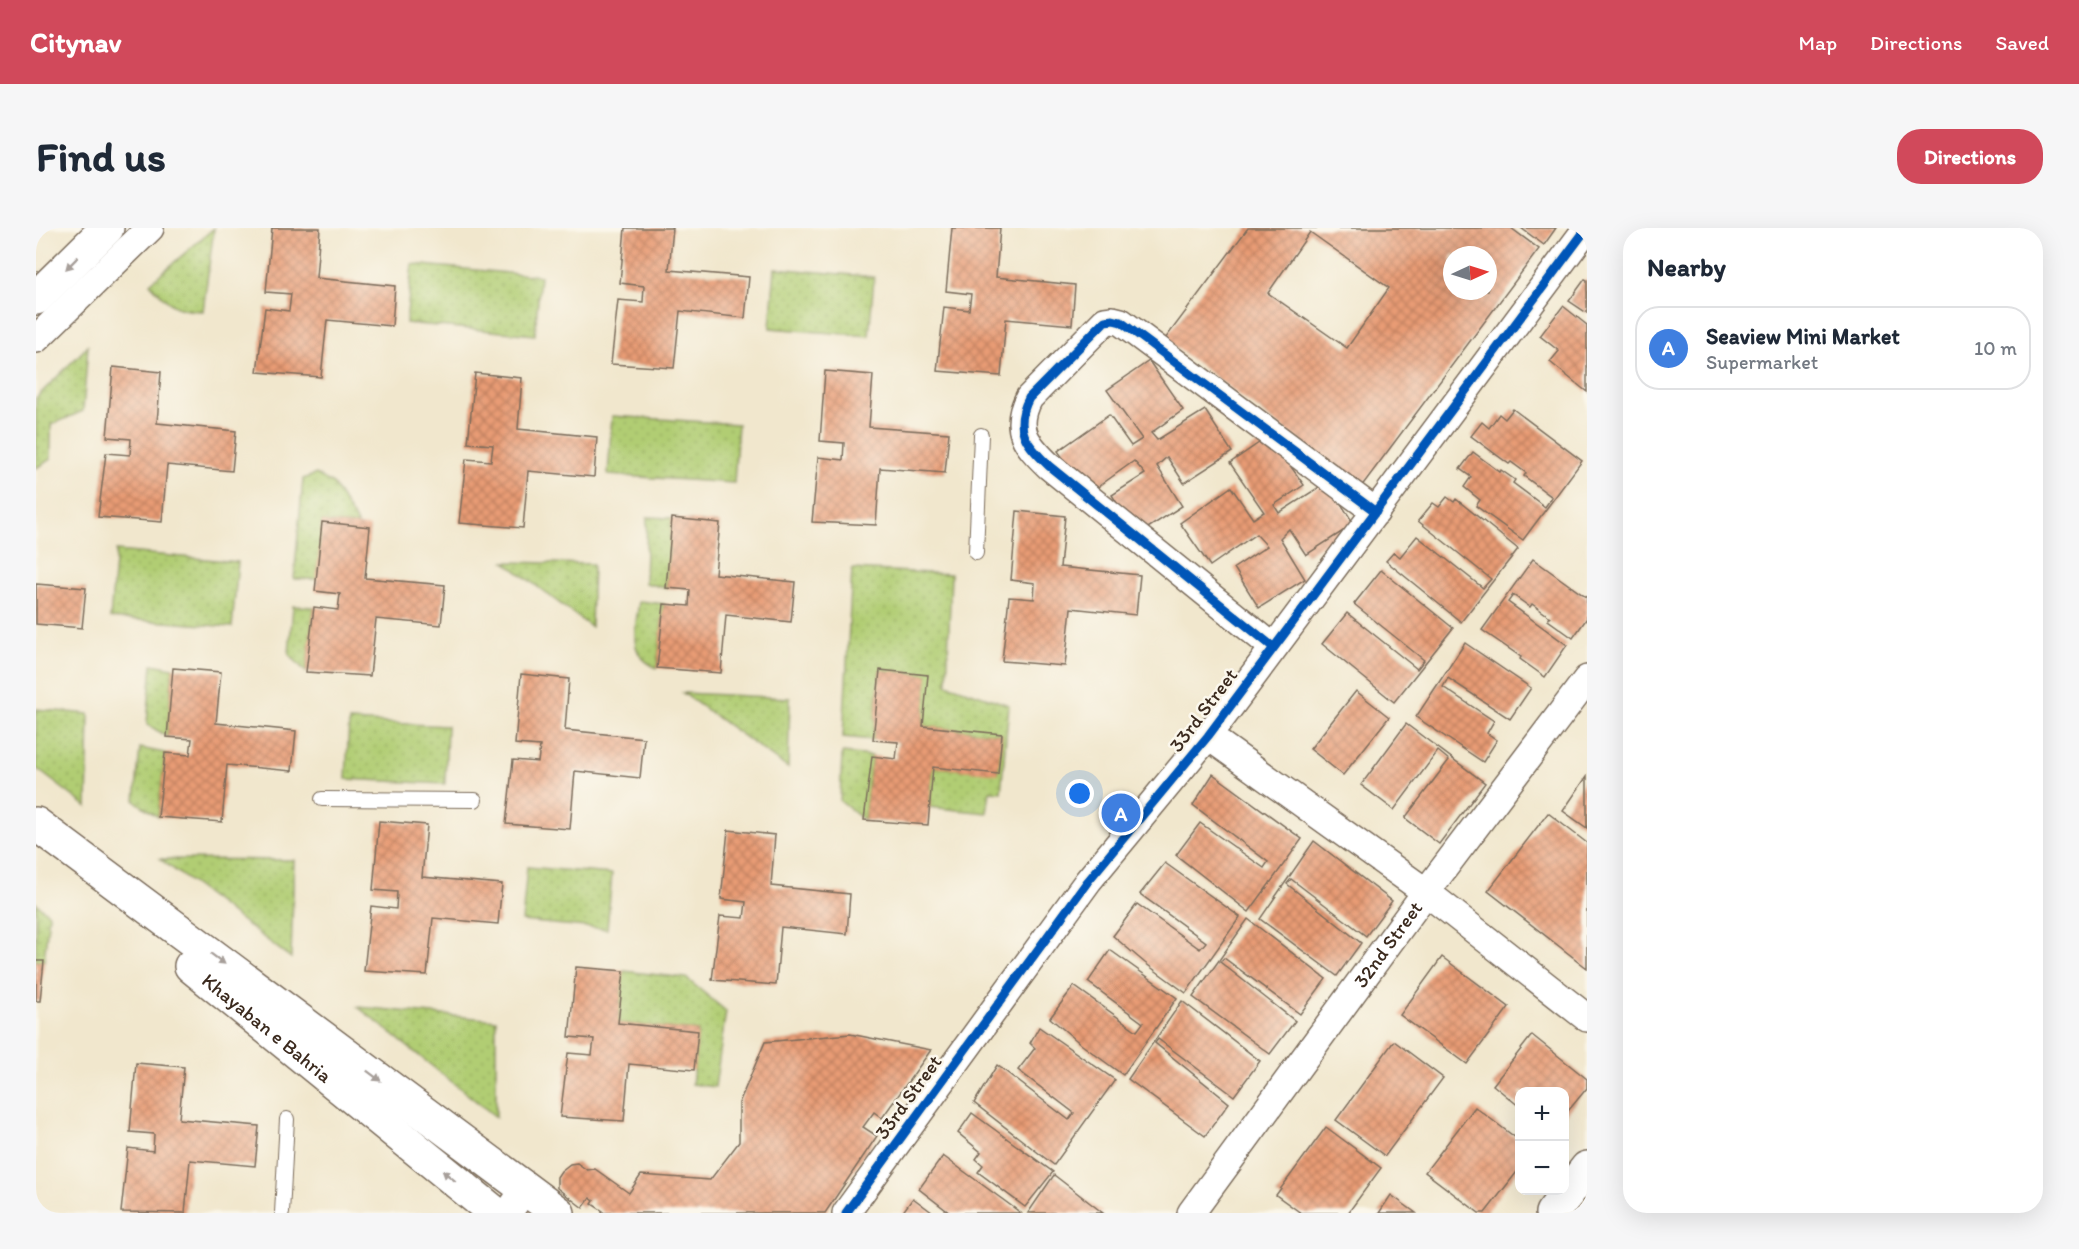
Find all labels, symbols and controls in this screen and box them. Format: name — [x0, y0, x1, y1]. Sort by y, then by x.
text: Citynav — [30, 25, 121, 59]
text: Map — [1799, 30, 1837, 55]
text: Directions — [1870, 30, 1962, 55]
text: Saved — [1995, 30, 2049, 55]
button: Directions — [1897, 129, 2043, 184]
text: Find us — [36, 131, 166, 182]
north arrow — [1443, 246, 1497, 300]
text: Nearby — [1647, 251, 1726, 283]
one-way arrow — [64, 256, 79, 270]
text: Seaview Mini Market — [1706, 323, 1900, 350]
text: A — [1662, 336, 1675, 360]
text: 10 m — [1974, 336, 2017, 360]
text: Supermarket — [1706, 350, 1818, 374]
street label: 33rd Street — [1164, 663, 1242, 756]
your location — [1065, 779, 1094, 808]
pin: A — [1102, 790, 1140, 836]
street label: 32nd Street — [1348, 896, 1428, 992]
one-way arrow — [210, 953, 225, 965]
street label: Khayaban e Bahria — [197, 968, 337, 1088]
street label: 33rd Street — [869, 1050, 947, 1144]
one-way arrow — [366, 1070, 382, 1082]
map controls — [1515, 1087, 1569, 1195]
button: + — [1515, 1087, 1569, 1141]
button: − — [1515, 1141, 1569, 1195]
one-way arrow — [442, 1170, 457, 1183]

